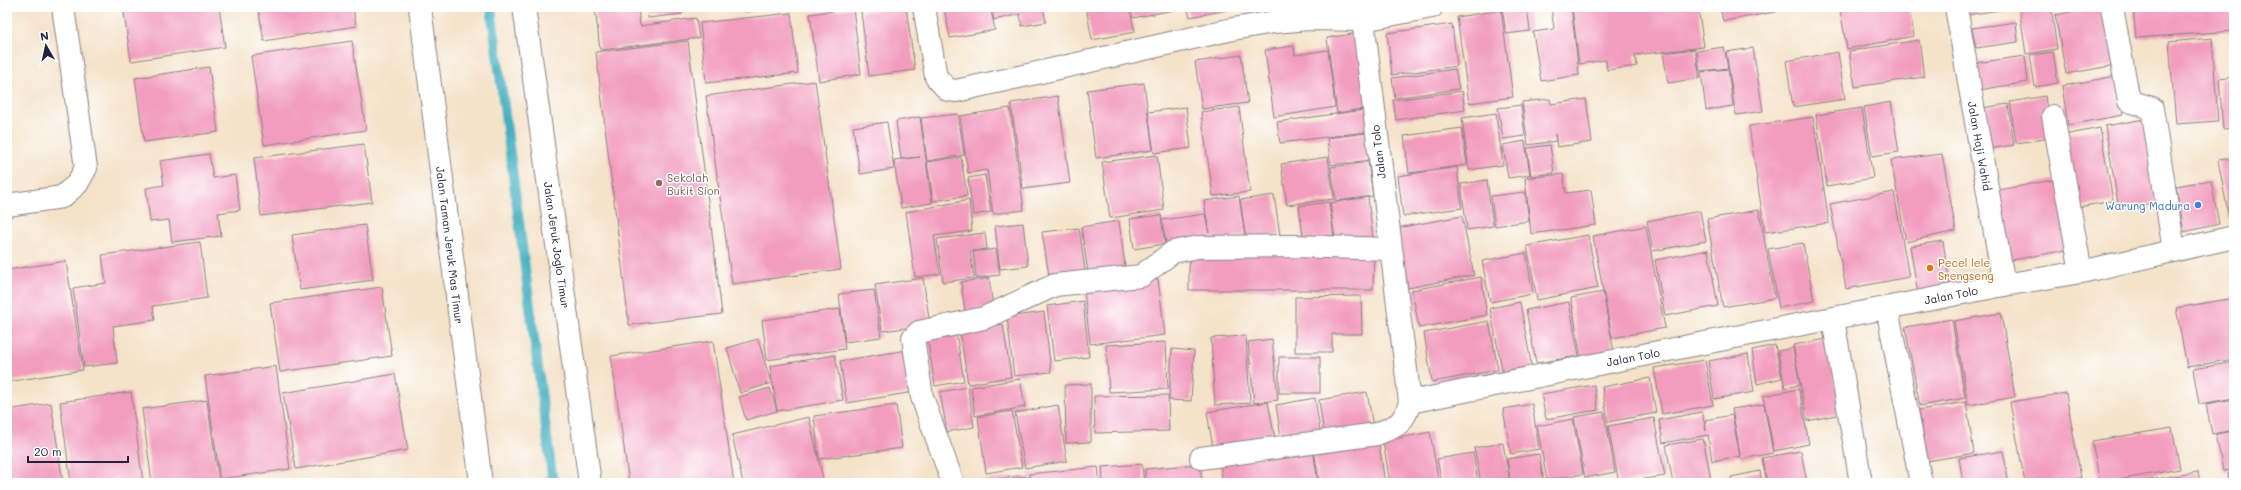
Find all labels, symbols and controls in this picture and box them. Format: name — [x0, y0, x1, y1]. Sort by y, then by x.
north arrow — [26, 26, 66, 66]
text: N — [39, 28, 50, 44]
street label: Jalan Haji Wahid — [1965, 100, 1995, 192]
street label: Jalan Tolo — [1367, 124, 1389, 180]
street label: Jalan Taman Jeruk Mas Timur — [433, 165, 467, 325]
place label: Sekolah Bukit Sion — [667, 170, 720, 198]
marker: Sekolah Bukit Sion — [654, 178, 664, 188]
street label: Jalan Jeruk Joglo Timur — [541, 181, 573, 309]
place label: Warung Madura — [2105, 198, 2190, 213]
marker: Warung Madura — [2193, 200, 2203, 210]
place label: Pecel lele Srengseng — [1938, 255, 1994, 283]
marker: Pecel lele Srengseng — [1925, 263, 1935, 273]
street label: Jalan Tolo — [1923, 282, 1979, 308]
street label: Jalan Tolo — [1605, 344, 1661, 370]
scale bar — [28, 438, 128, 464]
text: 20 m — [34, 443, 62, 459]

